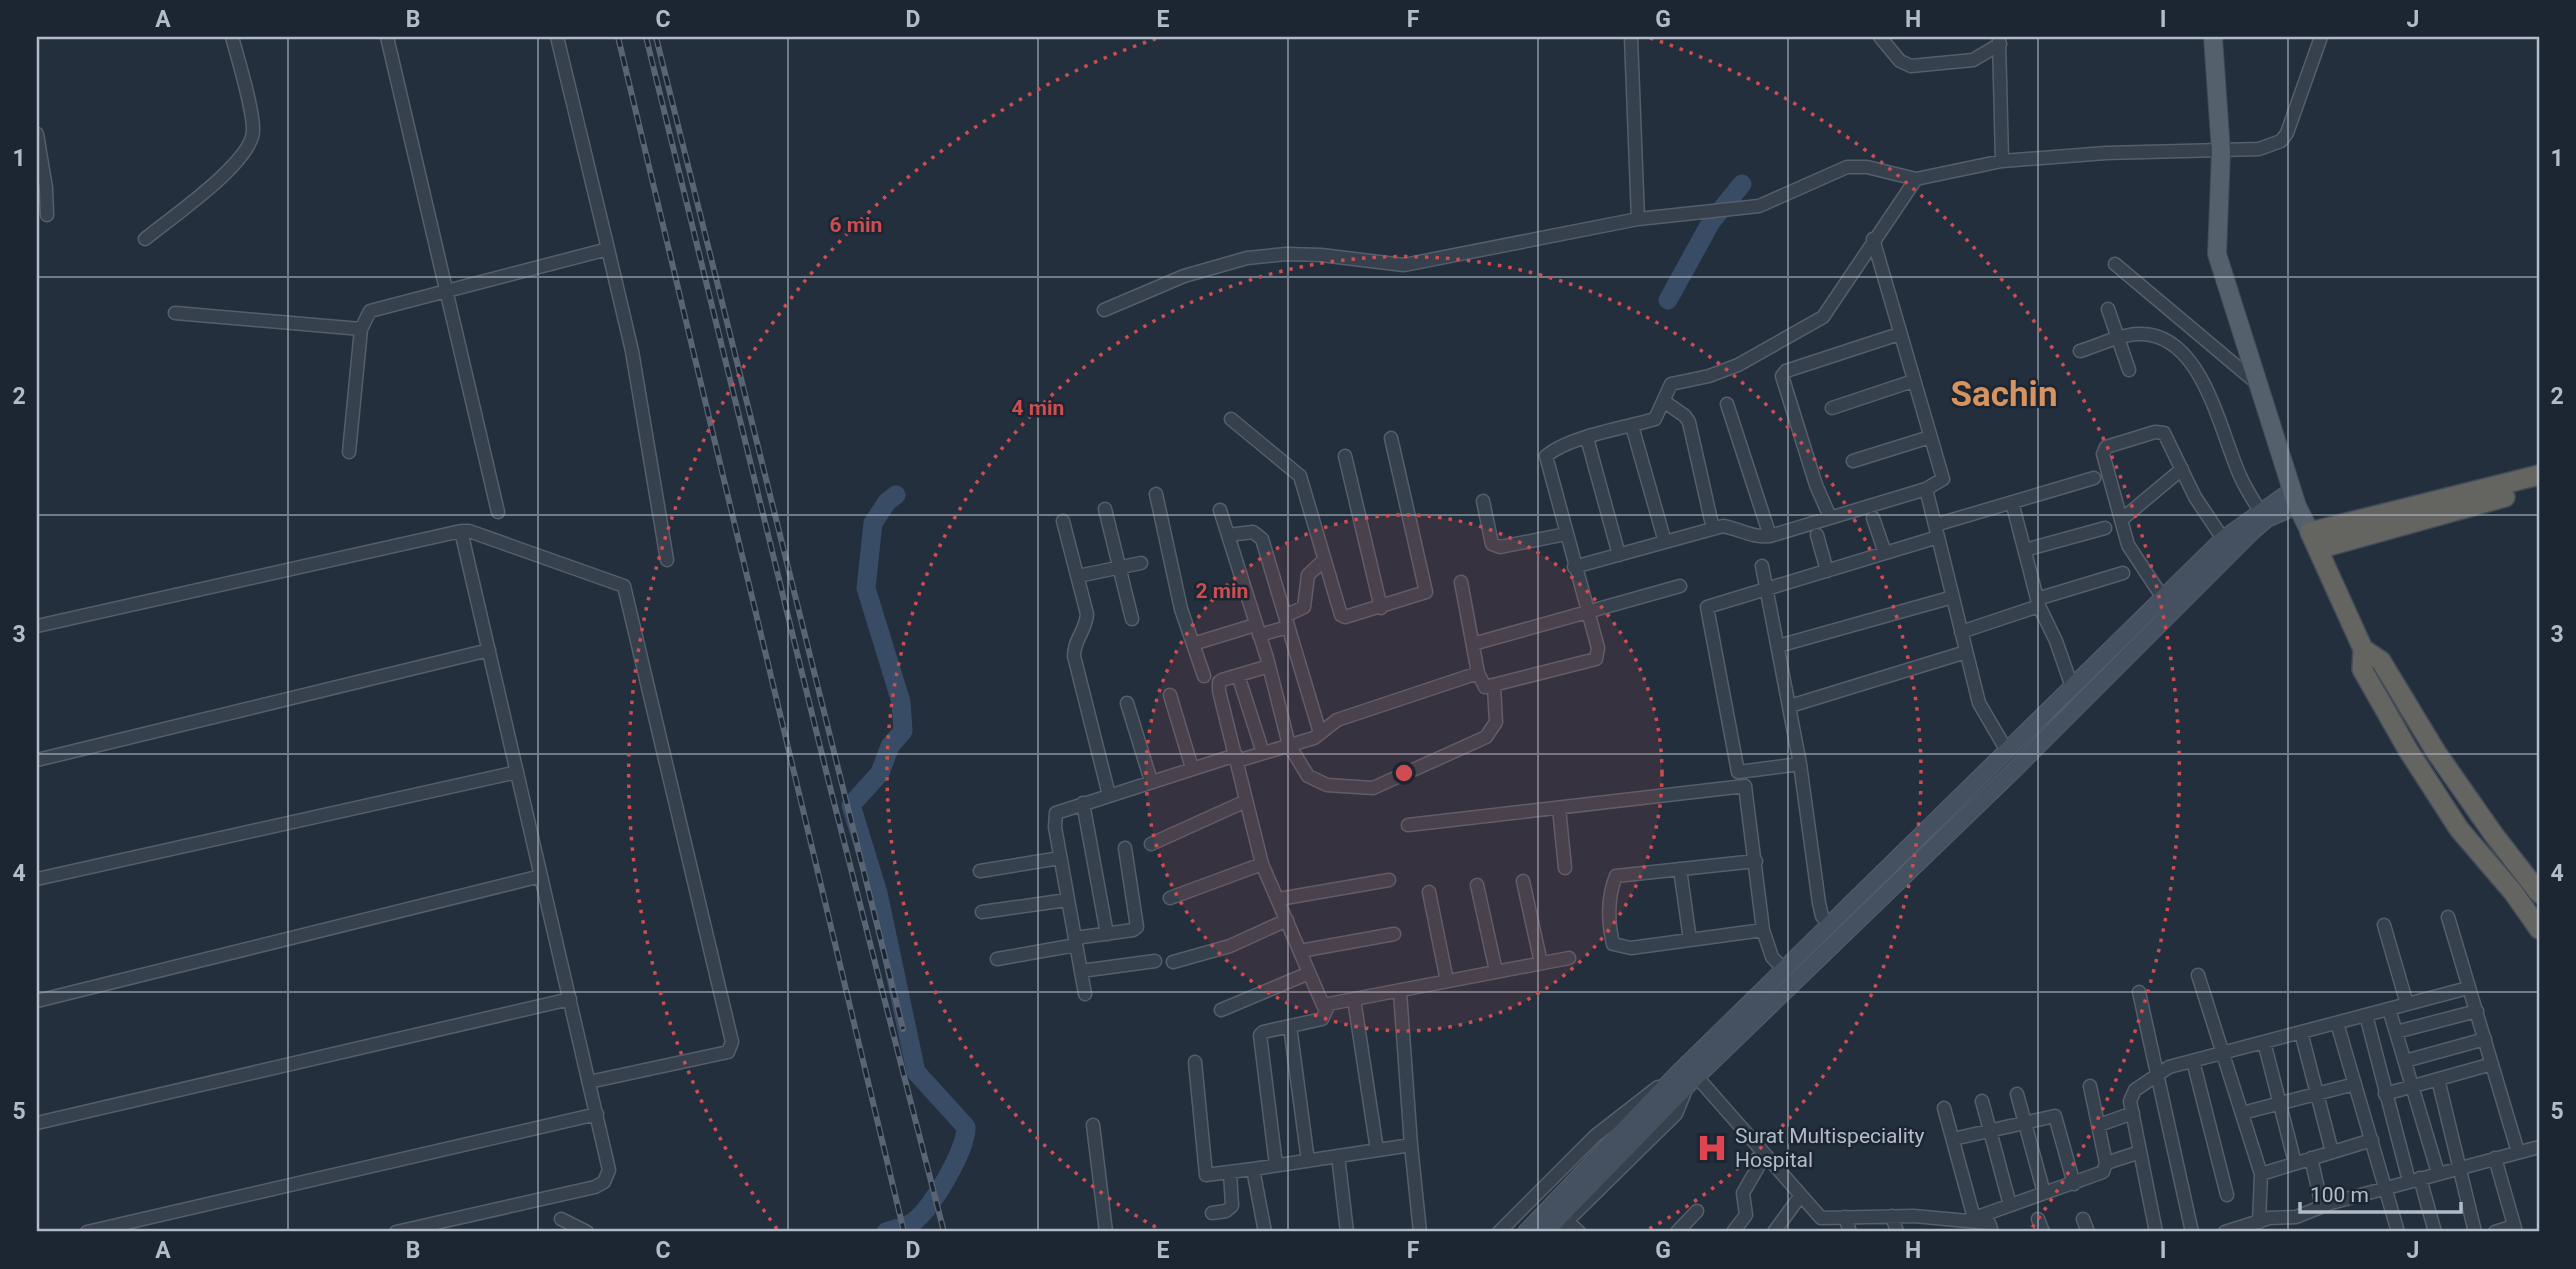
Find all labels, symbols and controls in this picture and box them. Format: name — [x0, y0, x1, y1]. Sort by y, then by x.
text: A — [155, 6, 171, 33]
text: B — [406, 6, 420, 33]
text: C — [655, 6, 671, 33]
text: D — [906, 6, 920, 33]
text: E — [1157, 6, 1170, 33]
text: F — [1407, 6, 1420, 33]
text: G — [1655, 6, 1671, 33]
text: H — [1905, 6, 1921, 33]
text: I — [2160, 6, 2166, 33]
text: J — [2407, 6, 2419, 33]
text: 1 — [12, 145, 26, 172]
text: 1 — [2550, 145, 2564, 172]
text: 6 min — [830, 213, 882, 237]
district label: Sachin — [1951, 374, 2058, 415]
text: 2 — [12, 383, 26, 410]
text: 2 — [2550, 383, 2564, 410]
text: 4 min — [1012, 396, 1064, 420]
text: 2 min — [1196, 579, 1248, 603]
text: 3 — [12, 621, 26, 648]
text: 3 — [2550, 621, 2564, 648]
centre of rings — [1392, 761, 1416, 785]
text: 4 — [12, 860, 26, 887]
text: 4 — [2550, 860, 2564, 887]
text: 5 — [12, 1098, 26, 1125]
text: 5 — [2550, 1098, 2564, 1125]
place label: Surat Multispeciality Hospital — [1735, 1124, 1925, 1172]
hospital icon: Surat Multispeciality Hospital — [1695, 1131, 1729, 1165]
scale bar — [2300, 1171, 2460, 1215]
text: 100 m — [2310, 1183, 2369, 1207]
text: A — [155, 1237, 171, 1264]
text: B — [406, 1237, 420, 1264]
text: C — [655, 1237, 671, 1264]
text: D — [906, 1237, 920, 1264]
text: E — [1157, 1237, 1170, 1264]
text: F — [1407, 1237, 1420, 1264]
text: G — [1655, 1237, 1671, 1264]
text: H — [1905, 1237, 1921, 1264]
text: I — [2160, 1237, 2166, 1264]
text: J — [2407, 1237, 2419, 1264]

